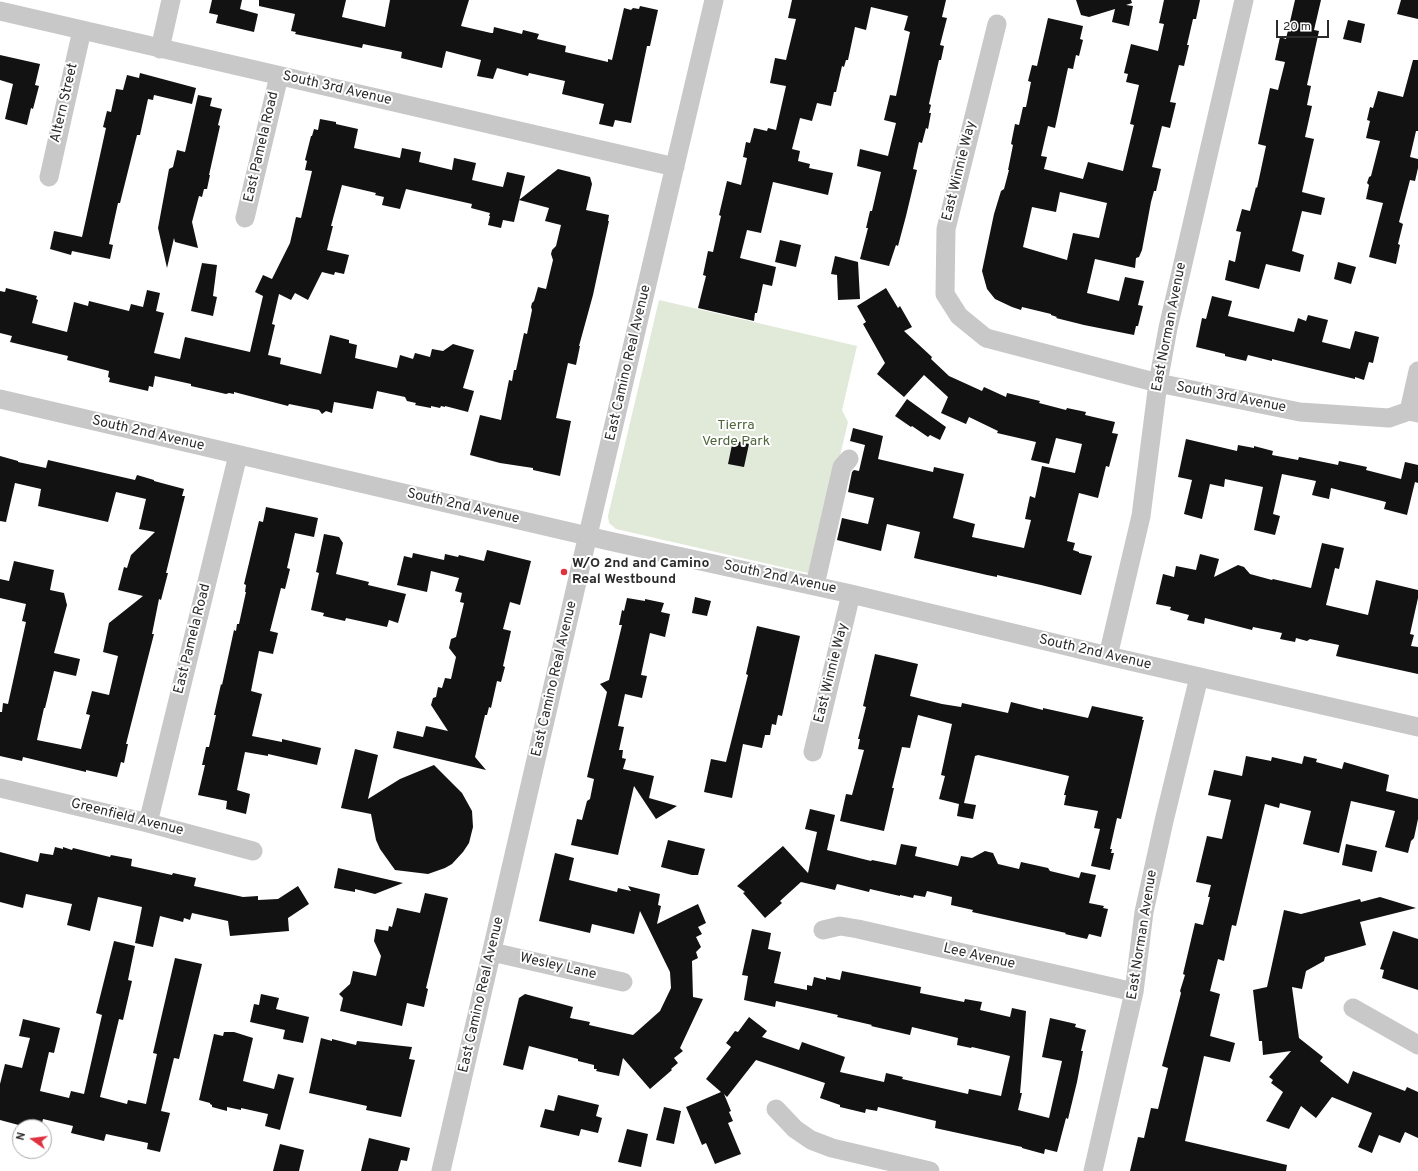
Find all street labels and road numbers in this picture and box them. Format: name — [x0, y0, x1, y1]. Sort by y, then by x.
street label: Altern Street — [48, 62, 82, 144]
street label: South 3rd Avenue — [281, 68, 393, 110]
street label: East Pamela Road — [241, 90, 283, 204]
street label: East Winnie Way — [939, 119, 981, 223]
street label: East Norman Avenue — [1149, 261, 1191, 393]
street label: East Camino Real Avenue — [603, 283, 655, 443]
street label: South 3rd Avenue — [1175, 379, 1287, 417]
street label: South 2nd Avenue — [90, 413, 206, 455]
street label: South 2nd Avenue — [405, 486, 521, 528]
street label: South 2nd Avenue — [722, 558, 838, 598]
street label: East Pamela Road — [171, 582, 215, 696]
street label: East Camino Real Avenue — [529, 599, 581, 759]
street label: East Winnie Way — [811, 621, 853, 725]
street label: South 2nd Avenue — [1037, 632, 1153, 674]
street label: Greenfield Avenue — [69, 796, 185, 840]
street label: East Norman Avenue — [1124, 869, 1162, 1001]
street label: East Camino Real Avenue — [456, 915, 508, 1075]
street label: Lee Avenue — [941, 941, 1017, 973]
street label: Wesley Lane — [518, 950, 598, 984]

